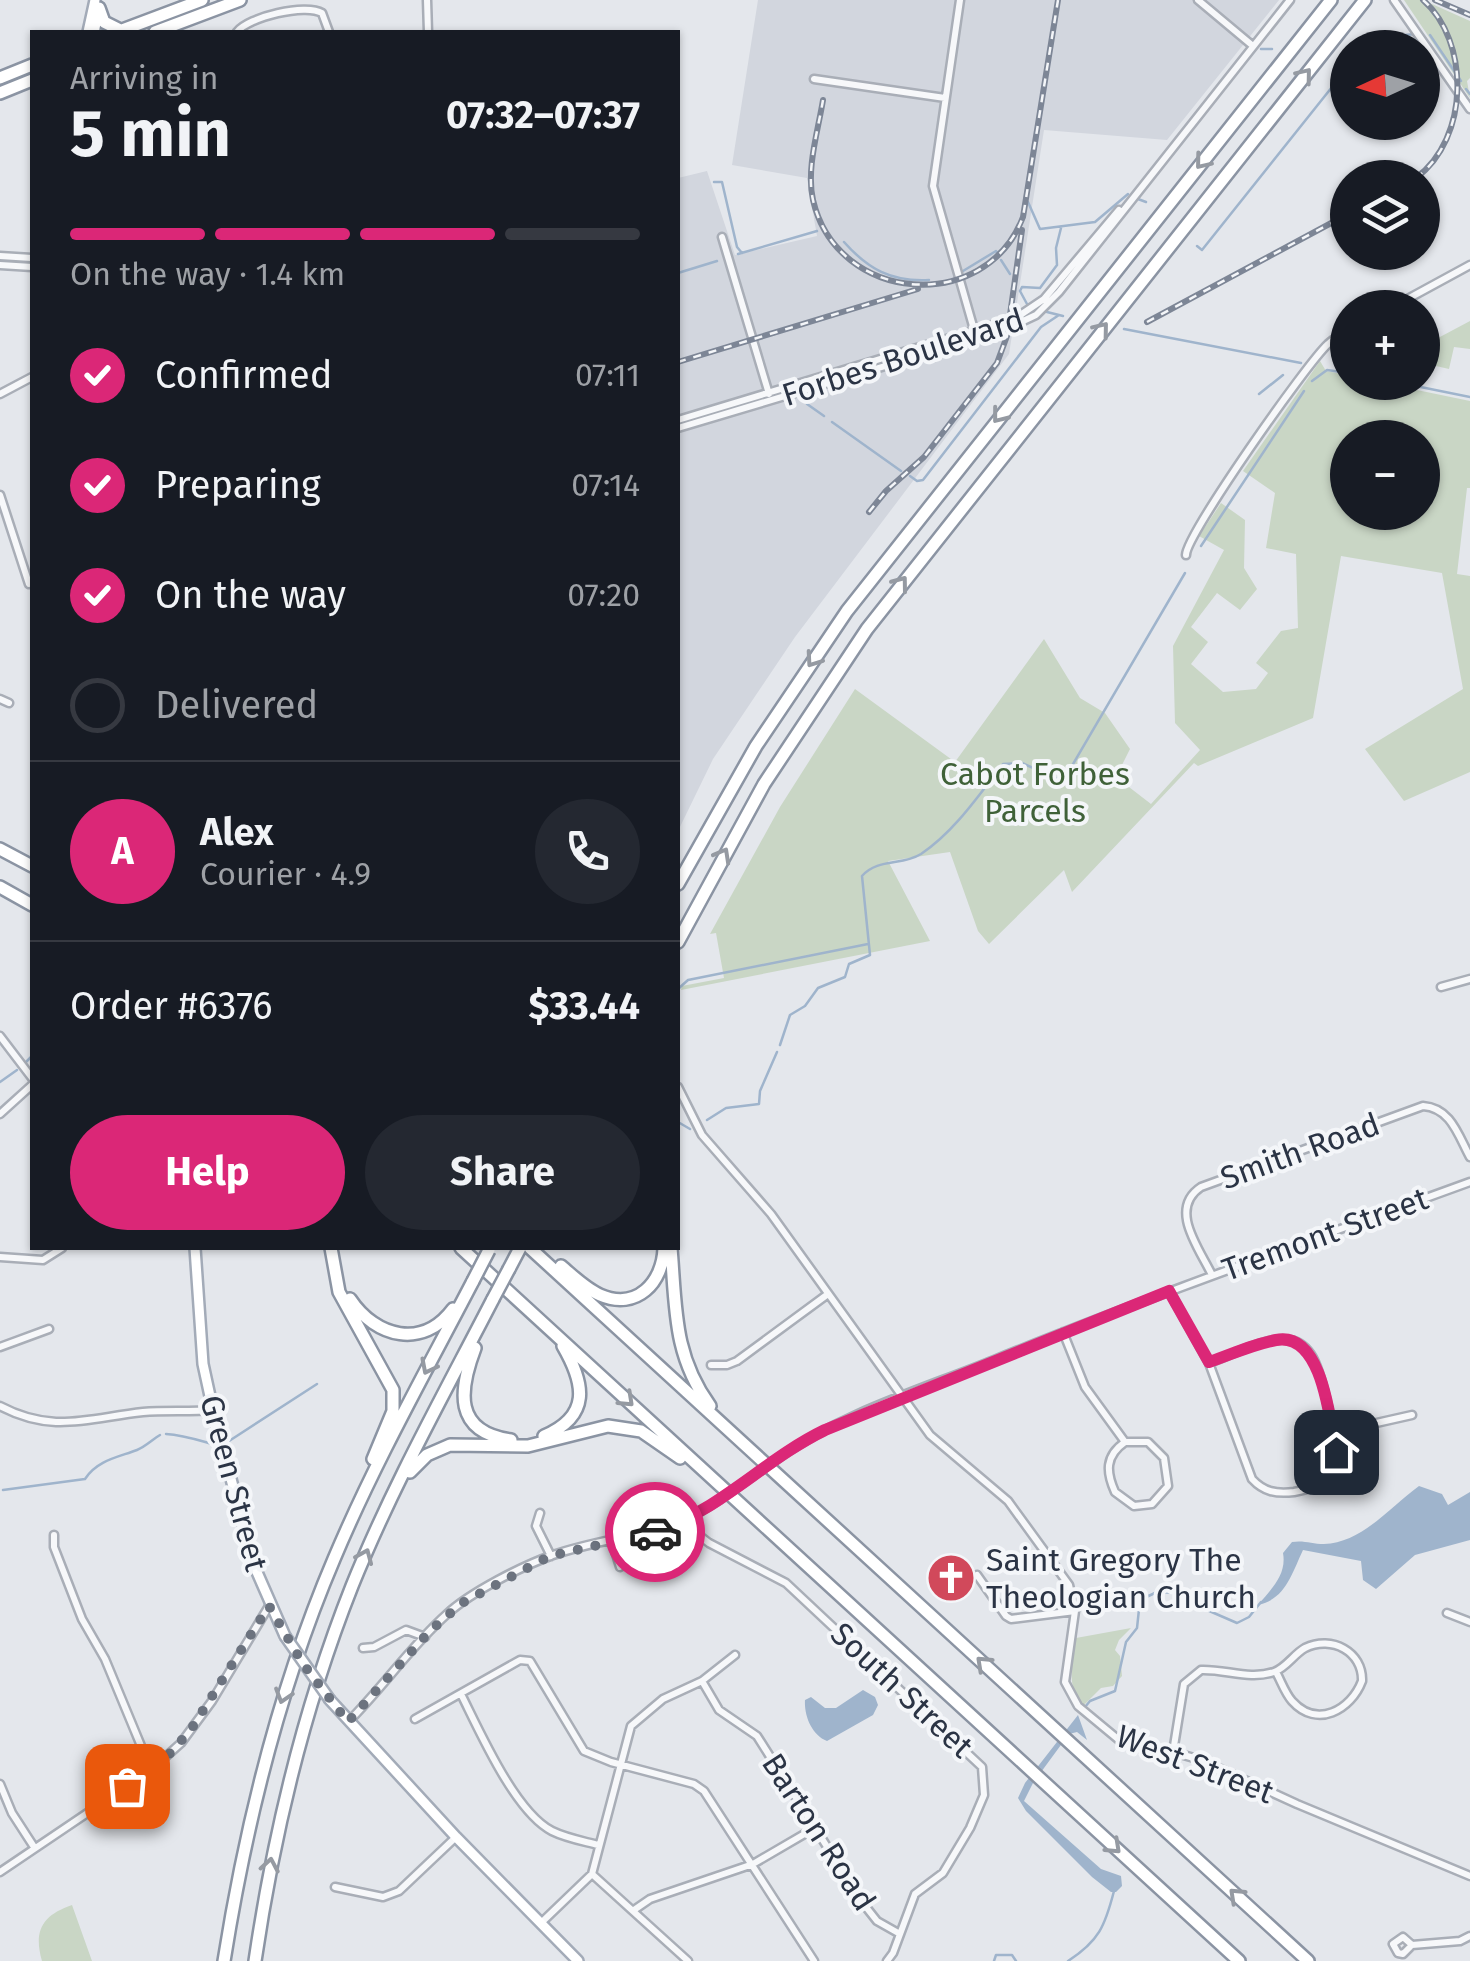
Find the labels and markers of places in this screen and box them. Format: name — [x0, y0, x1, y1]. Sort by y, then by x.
pin — [1294, 1410, 1379, 1495]
place label: Saint Gregory The Theologian Church — [986, 1541, 1256, 1616]
church icon: Saint Gregory The Theologian Church — [925, 1552, 977, 1604]
pin — [85, 1744, 170, 1829]

